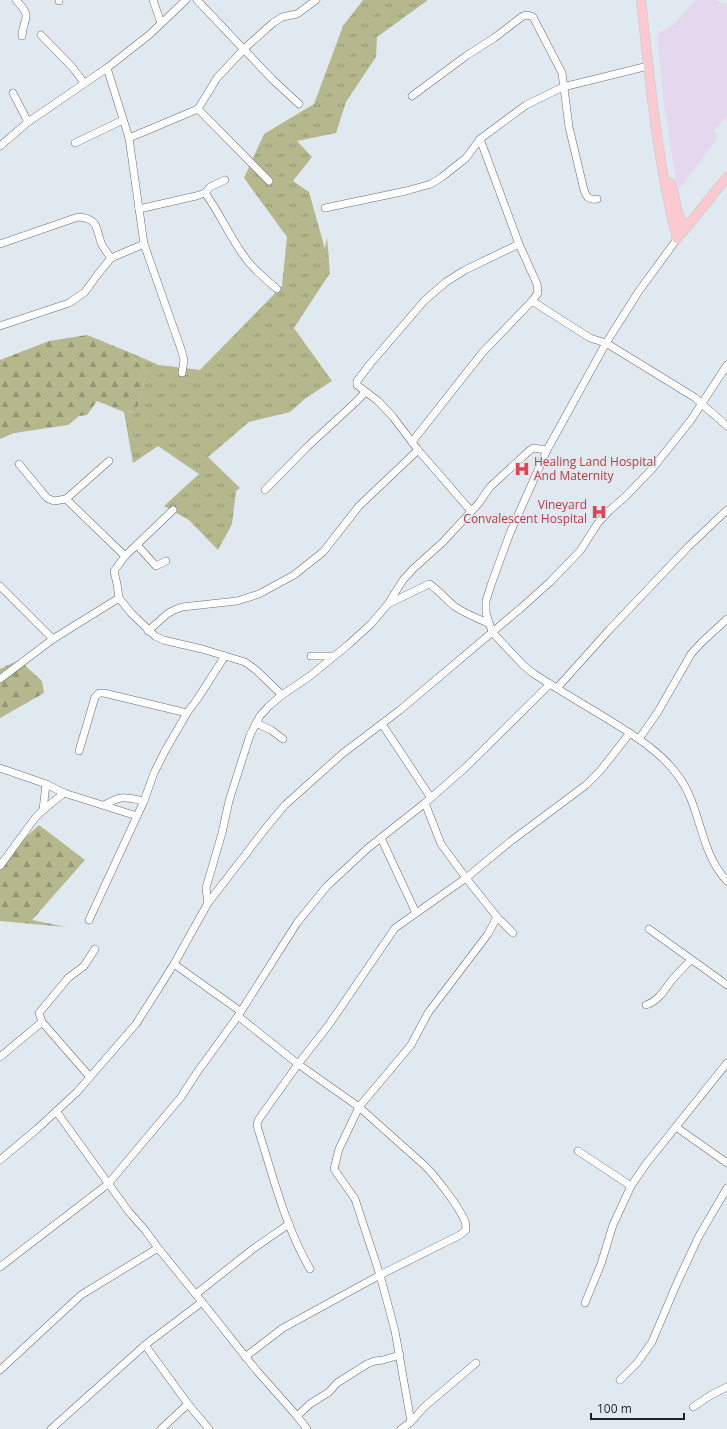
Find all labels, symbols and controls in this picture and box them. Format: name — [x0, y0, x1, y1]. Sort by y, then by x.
place label: Healing Land Hospital And Maternity — [534, 453, 656, 484]
hospital icon: Healing Land Hospital And Maternity — [513, 460, 531, 478]
place label: Vineyard Convalescent Hospital — [463, 496, 587, 527]
hospital icon: Vineyard Convalescent Hospital — [590, 503, 608, 521]
scale bar — [591, 1395, 684, 1421]
text: 100 m — [597, 1400, 632, 1417]

